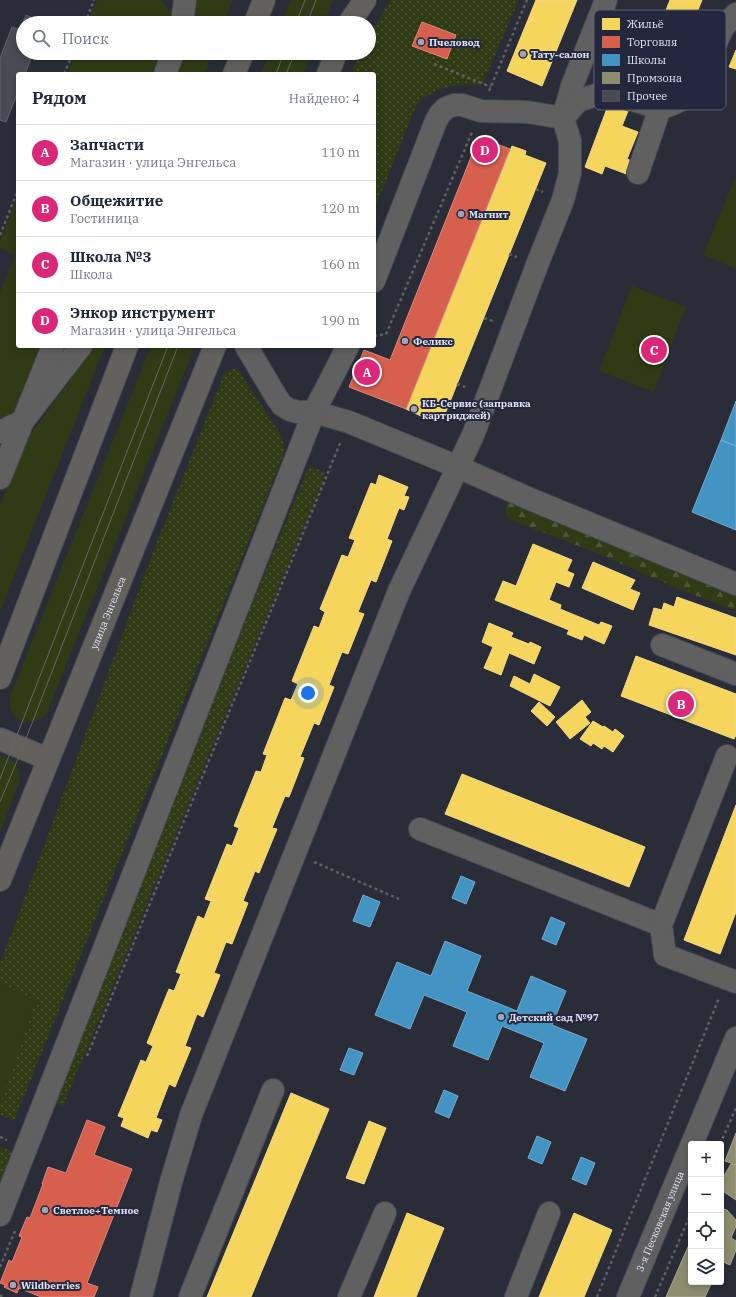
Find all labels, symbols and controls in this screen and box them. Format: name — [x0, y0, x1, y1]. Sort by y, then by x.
legend — [594, 10, 726, 110]
search box — [16, 16, 376, 60]
text: Жильё — [627, 17, 664, 31]
icon: search — [30, 27, 52, 49]
text: Поиск — [62, 29, 109, 48]
text: Торговля — [627, 35, 677, 49]
place label: Пчеловод — [429, 36, 480, 49]
marker: Пчеловод — [416, 37, 426, 47]
place label: Тату-салон — [531, 48, 590, 61]
marker: Тату-салон — [518, 49, 528, 59]
text: Школы — [627, 53, 666, 67]
text: Промзона — [627, 71, 682, 85]
text: Рядом — [32, 87, 87, 109]
text: Прочее — [627, 89, 667, 103]
text: Найдено: 4 — [289, 90, 360, 107]
text: Запчасти — [70, 135, 144, 154]
pin: D — [472, 135, 498, 165]
text: A — [40, 144, 50, 161]
text: 110 m — [321, 144, 360, 161]
text: Магазин · улица Энгельса — [70, 154, 236, 171]
text: Общежитие — [70, 191, 163, 210]
text: B — [40, 200, 50, 217]
text: 120 m — [321, 200, 360, 217]
place label: Магнит — [469, 208, 508, 221]
marker: Магнит — [456, 209, 466, 219]
text: Гостиница — [70, 210, 139, 227]
text: Школа №3 — [70, 247, 151, 266]
text: C — [41, 256, 49, 273]
text: 160 m — [321, 256, 360, 273]
text: Школа — [70, 266, 113, 283]
text: Энкор инструмент — [70, 303, 215, 322]
text: D — [40, 312, 50, 329]
text: 190 m — [321, 312, 360, 329]
text: Магазин · улица Энгельса — [70, 322, 236, 339]
place label: Феликс — [413, 335, 454, 348]
pin: C — [641, 335, 667, 365]
marker: Феликс — [400, 336, 410, 346]
pin: A — [354, 357, 380, 387]
place label: КБ-Сервис (заправка картриджей) — [422, 397, 531, 422]
marker: КБ-Сервис (заправка картриджей) — [409, 404, 419, 414]
street label: улица Энгельса — [88, 574, 129, 651]
your location — [298, 683, 318, 703]
pin: B — [668, 689, 694, 719]
place label: Детский сад №97 — [509, 1011, 599, 1024]
marker: Детский сад №97 — [496, 1012, 506, 1022]
map controls — [688, 1141, 724, 1285]
button: + — [688, 1141, 724, 1177]
street label: 3-я Песковская улица — [633, 1169, 687, 1274]
button: − — [688, 1177, 724, 1213]
place label: Светлое+Темное — [53, 1204, 139, 1217]
marker: Светлое+Темное — [40, 1205, 50, 1215]
button: locate — [688, 1213, 724, 1249]
button: layers — [688, 1249, 724, 1285]
place label: Wildberries — [21, 1279, 80, 1292]
marker: Wildberries — [8, 1280, 18, 1290]

